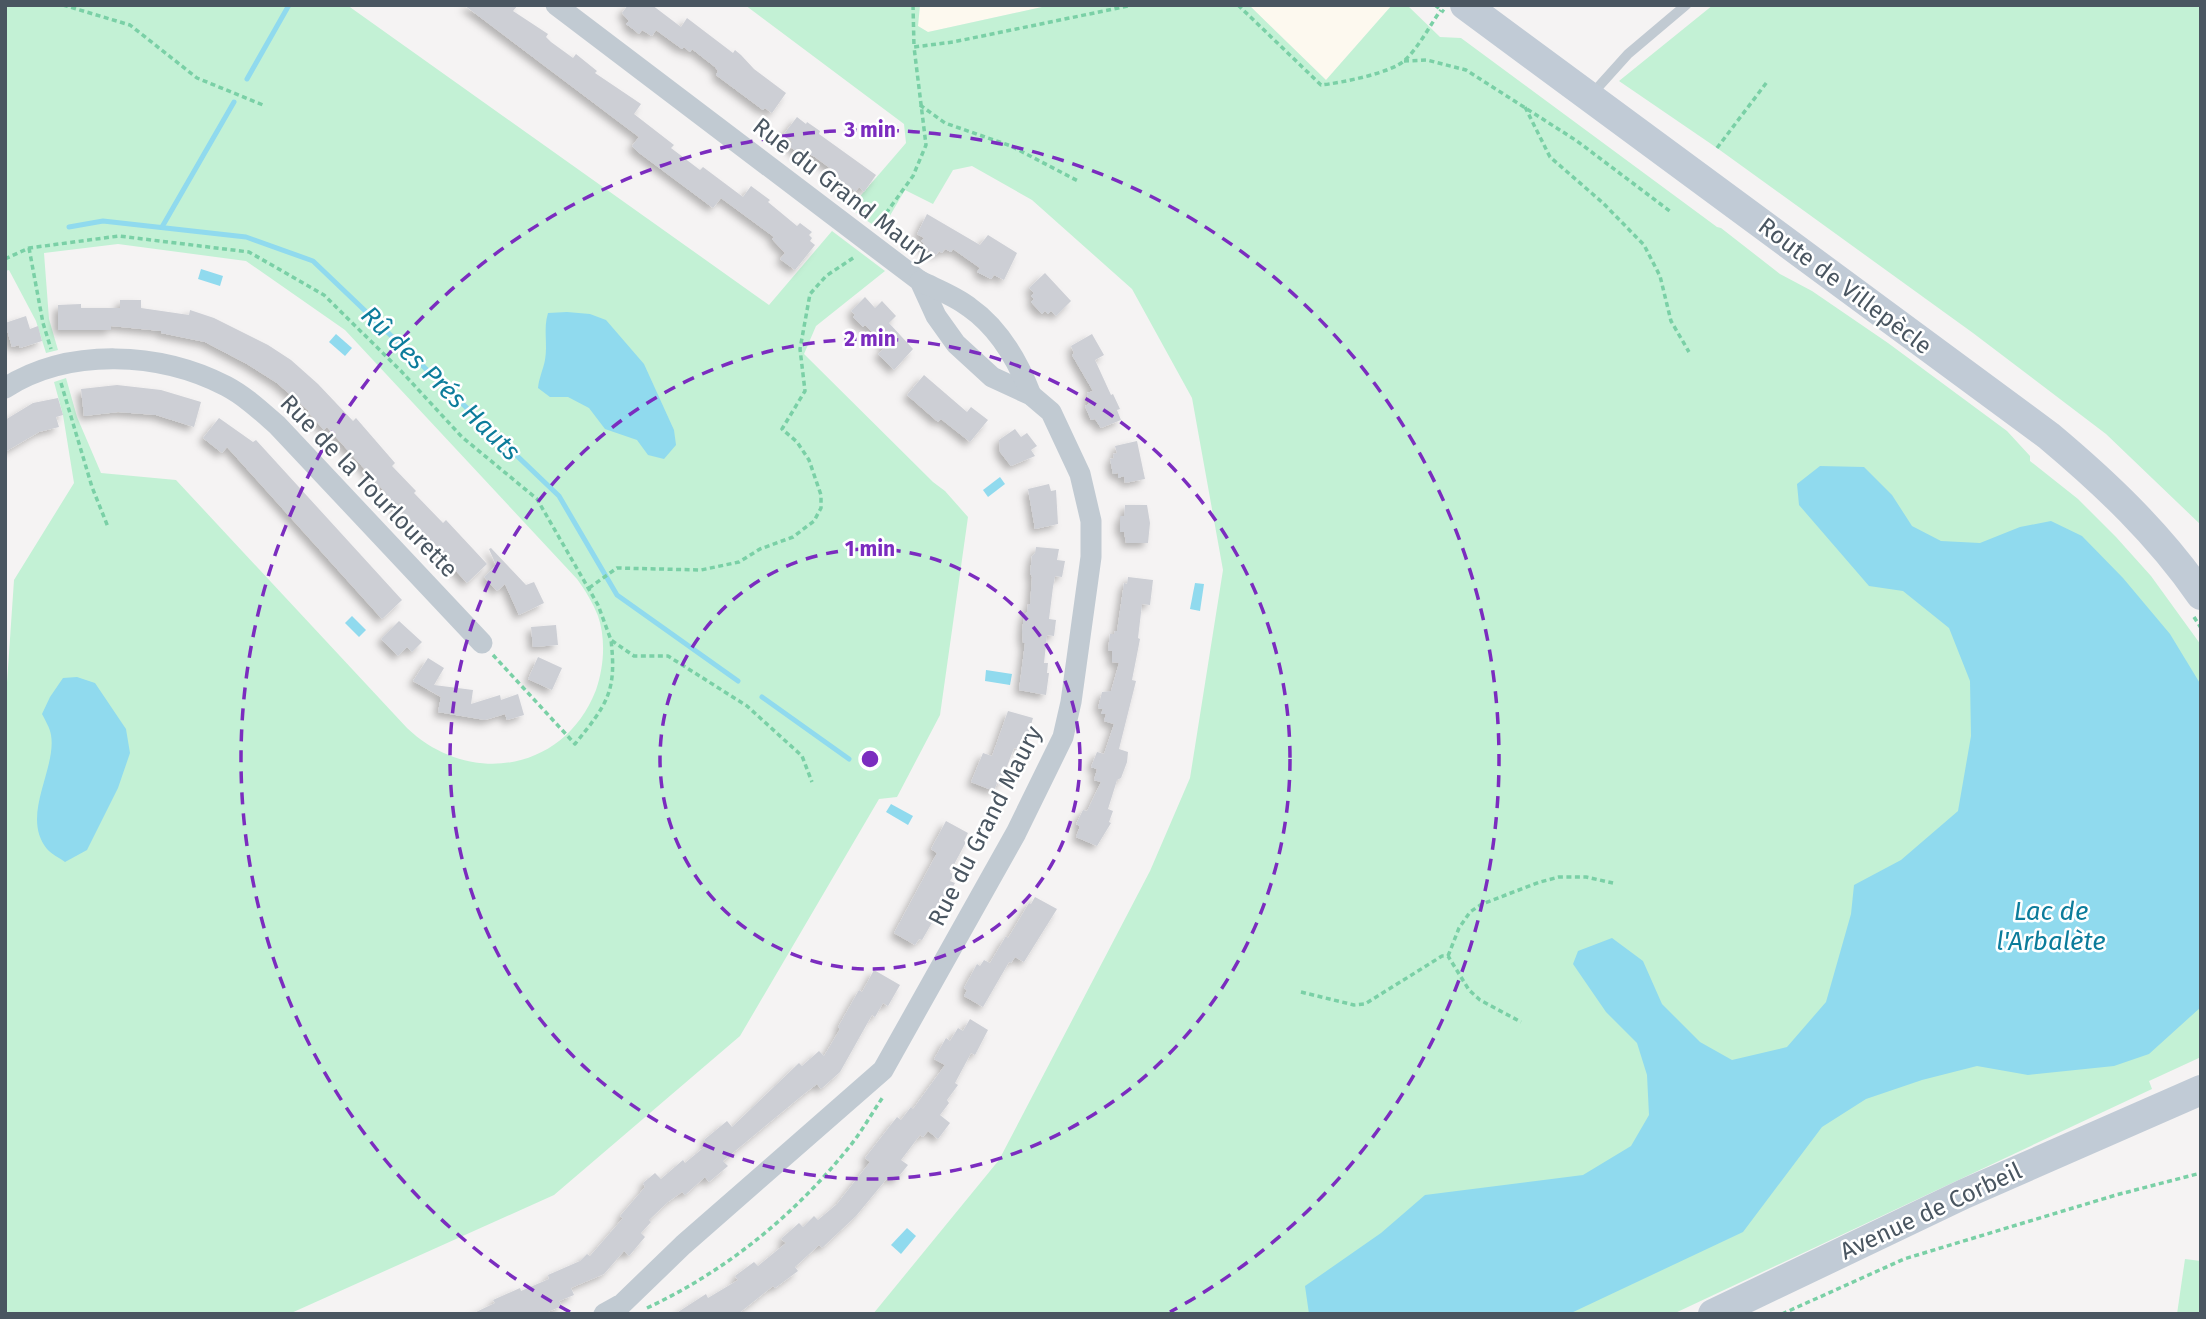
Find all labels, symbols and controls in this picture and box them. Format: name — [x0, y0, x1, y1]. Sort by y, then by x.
street label: Rue du Grand Maury — [747, 112, 939, 270]
text: 3 min — [843, 117, 896, 143]
street label: Route de Villepècle — [1753, 212, 1937, 360]
water label: Rû des Prés Hauts — [355, 300, 527, 467]
text: 2 min — [844, 326, 896, 352]
street label: Rue de la Tourlourette — [275, 389, 463, 583]
text: 1 min — [845, 536, 895, 562]
street label: Rue du Grand Maury — [922, 721, 1048, 931]
centre of rings — [858, 747, 882, 771]
water label: Lac de l'Arbalète — [1996, 896, 2106, 957]
street label: Avenue de Corbeil — [1836, 1157, 2026, 1265]

